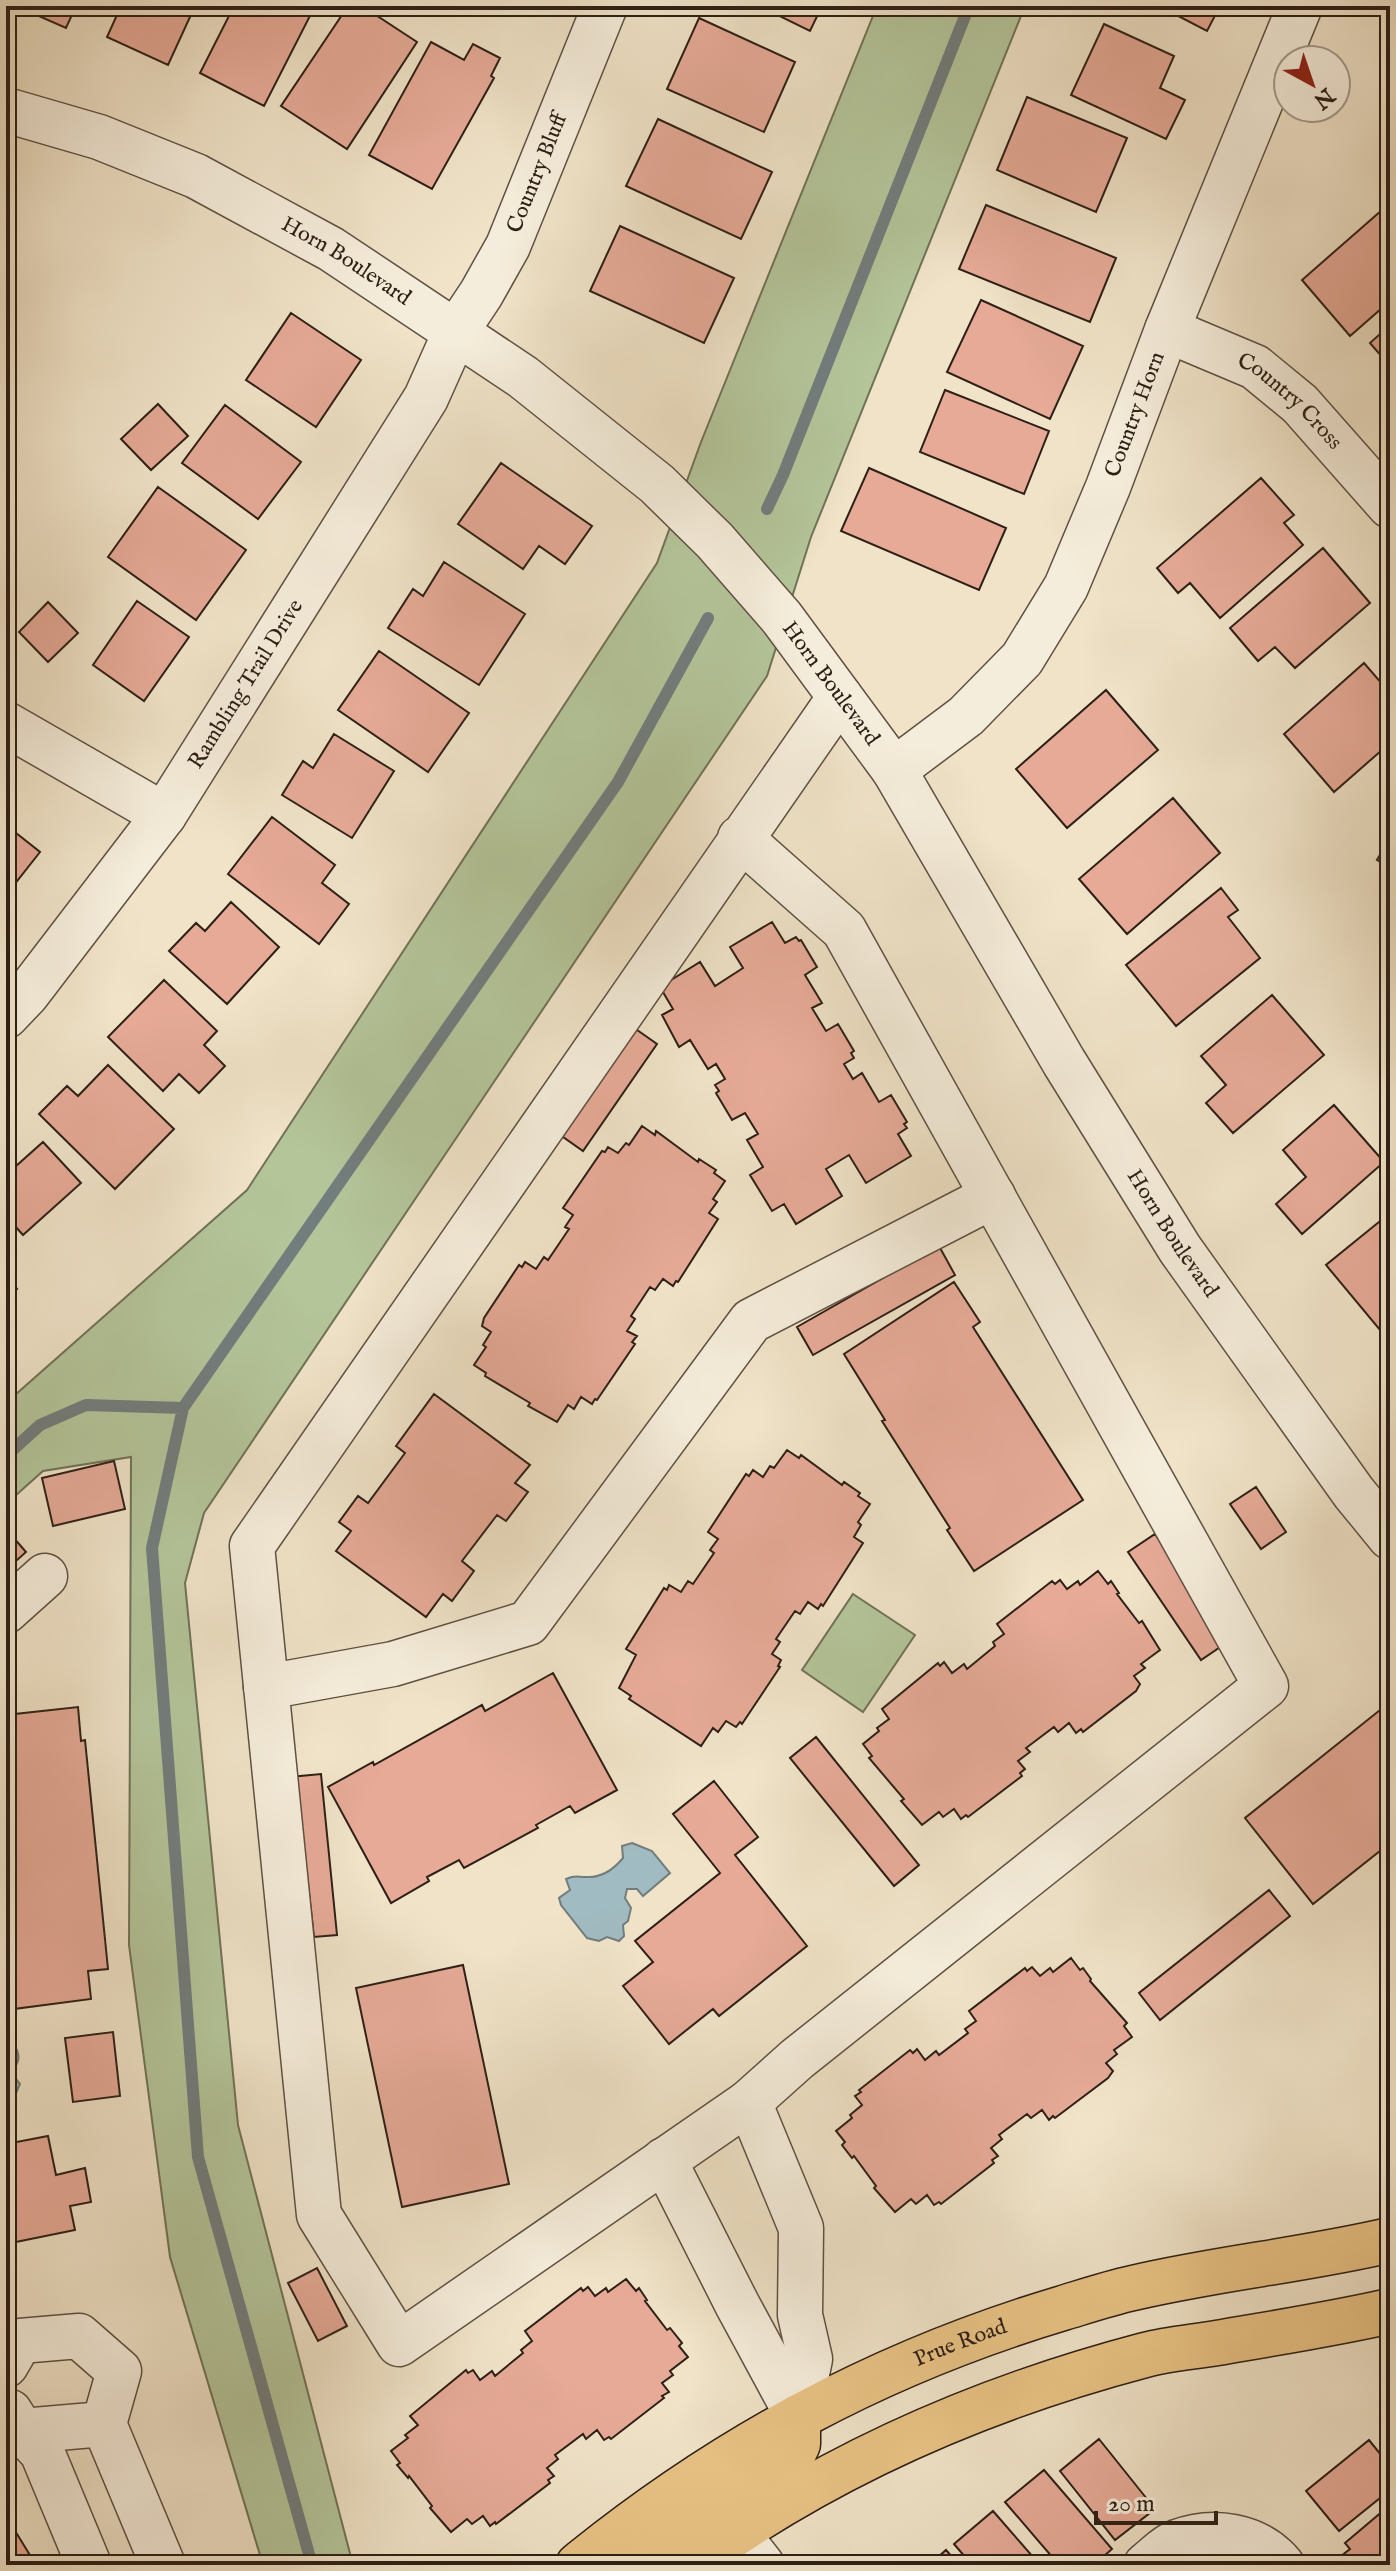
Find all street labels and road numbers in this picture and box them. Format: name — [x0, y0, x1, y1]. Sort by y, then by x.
street label: Country Bluff — [501, 106, 575, 237]
street label: Horn Boulevard — [276, 211, 416, 312]
street label: Country Cross — [1233, 347, 1348, 456]
street label: Country Horn — [1099, 348, 1172, 481]
street label: Rambling Trail Drive — [182, 594, 310, 775]
street label: Horn Boulevard — [775, 616, 886, 752]
street label: Horn Boulevard — [1120, 1164, 1224, 1303]
street label: Prue Road — [910, 2313, 1011, 2374]

